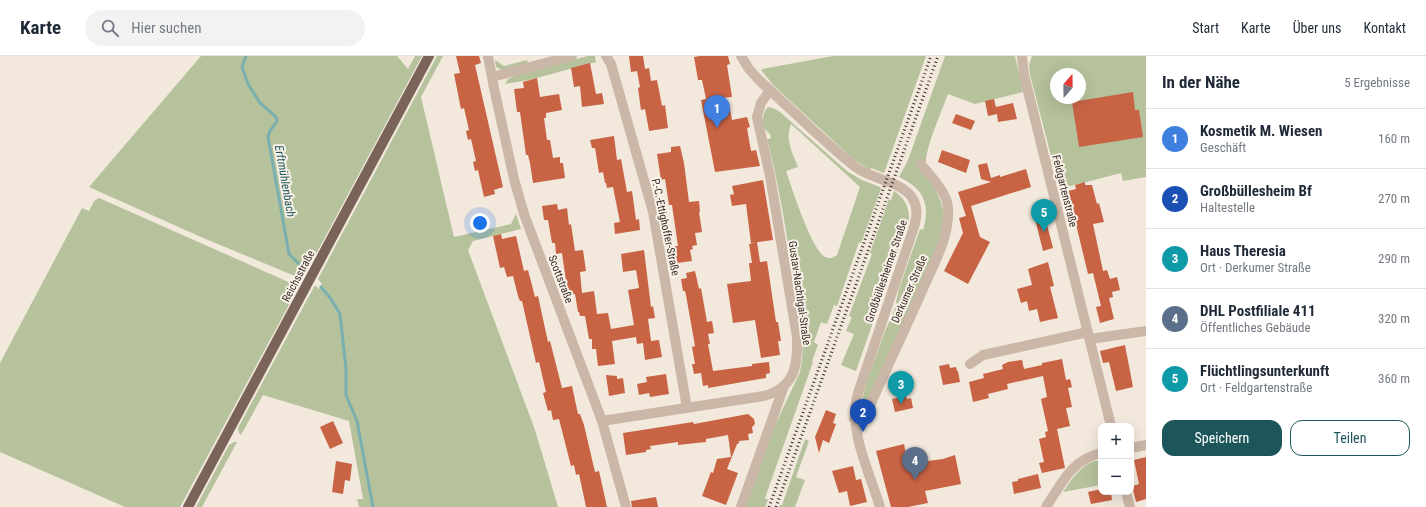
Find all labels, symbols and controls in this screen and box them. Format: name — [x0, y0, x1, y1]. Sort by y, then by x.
search box — [85, 10, 365, 46]
text: Karte — [20, 16, 61, 39]
icon: search — [99, 17, 121, 39]
text: Hier suchen — [131, 19, 202, 37]
text: Start — [1192, 20, 1219, 36]
text: Karte — [1241, 20, 1271, 36]
text: Über uns — [1293, 20, 1341, 36]
text: Kontakt — [1363, 20, 1406, 36]
north arrow — [1050, 68, 1086, 104]
text: In der Nähe — [1162, 72, 1240, 92]
text: 5 Ergebnisse — [1344, 75, 1410, 90]
pin: 1 — [704, 95, 730, 128]
text: Kosmetik M. Wiesen — [1200, 122, 1322, 140]
text: 1 — [1172, 131, 1178, 146]
text: 160 m — [1378, 131, 1410, 146]
text: Geschäft — [1200, 140, 1246, 155]
water label: Erftmühlenbach — [272, 144, 298, 218]
street label: Feldgartenstraße — [1049, 154, 1080, 229]
street label: P.-C.-Ettighoffer-Straße — [649, 177, 682, 277]
text: Großbüllesheim Bf — [1200, 182, 1312, 200]
text: 2 — [1172, 191, 1178, 206]
text: 270 m — [1378, 191, 1410, 206]
pin: 5 — [1031, 199, 1057, 232]
text: Haltestelle — [1200, 200, 1255, 215]
your location — [470, 213, 490, 233]
street label: Großbüllesheimer Straße — [863, 218, 910, 324]
street label: Gustav-Nachtigal-Straße — [786, 240, 813, 346]
text: Haus Theresia — [1200, 242, 1286, 260]
street label: Reichsstraße — [279, 248, 317, 304]
text: 3 — [1172, 251, 1178, 266]
text: 290 m — [1378, 251, 1410, 266]
street label: Scottstraße — [545, 253, 576, 305]
street label: Derkumer Straße — [889, 253, 930, 325]
text: Ort · Derkumer Straße — [1200, 260, 1311, 275]
text: DHL Postfiliale 411 — [1200, 302, 1316, 320]
text: 4 — [1172, 311, 1178, 326]
text: 320 m — [1378, 311, 1410, 326]
text: Öffentliches Gebäude — [1200, 320, 1311, 335]
text: Flüchtlingsunterkunft — [1200, 362, 1329, 380]
pin: 3 — [888, 371, 914, 404]
text: 5 — [1172, 371, 1178, 386]
text: 360 m — [1378, 371, 1410, 386]
text: Ort · Feldgartenstraße — [1200, 380, 1312, 395]
pin: 2 — [850, 399, 876, 432]
button: Speichern — [1162, 420, 1282, 456]
button: Teilen — [1290, 420, 1410, 456]
map controls — [1098, 423, 1134, 495]
button: + — [1098, 423, 1134, 459]
pin: 4 — [902, 447, 928, 480]
button: − — [1098, 459, 1134, 495]

